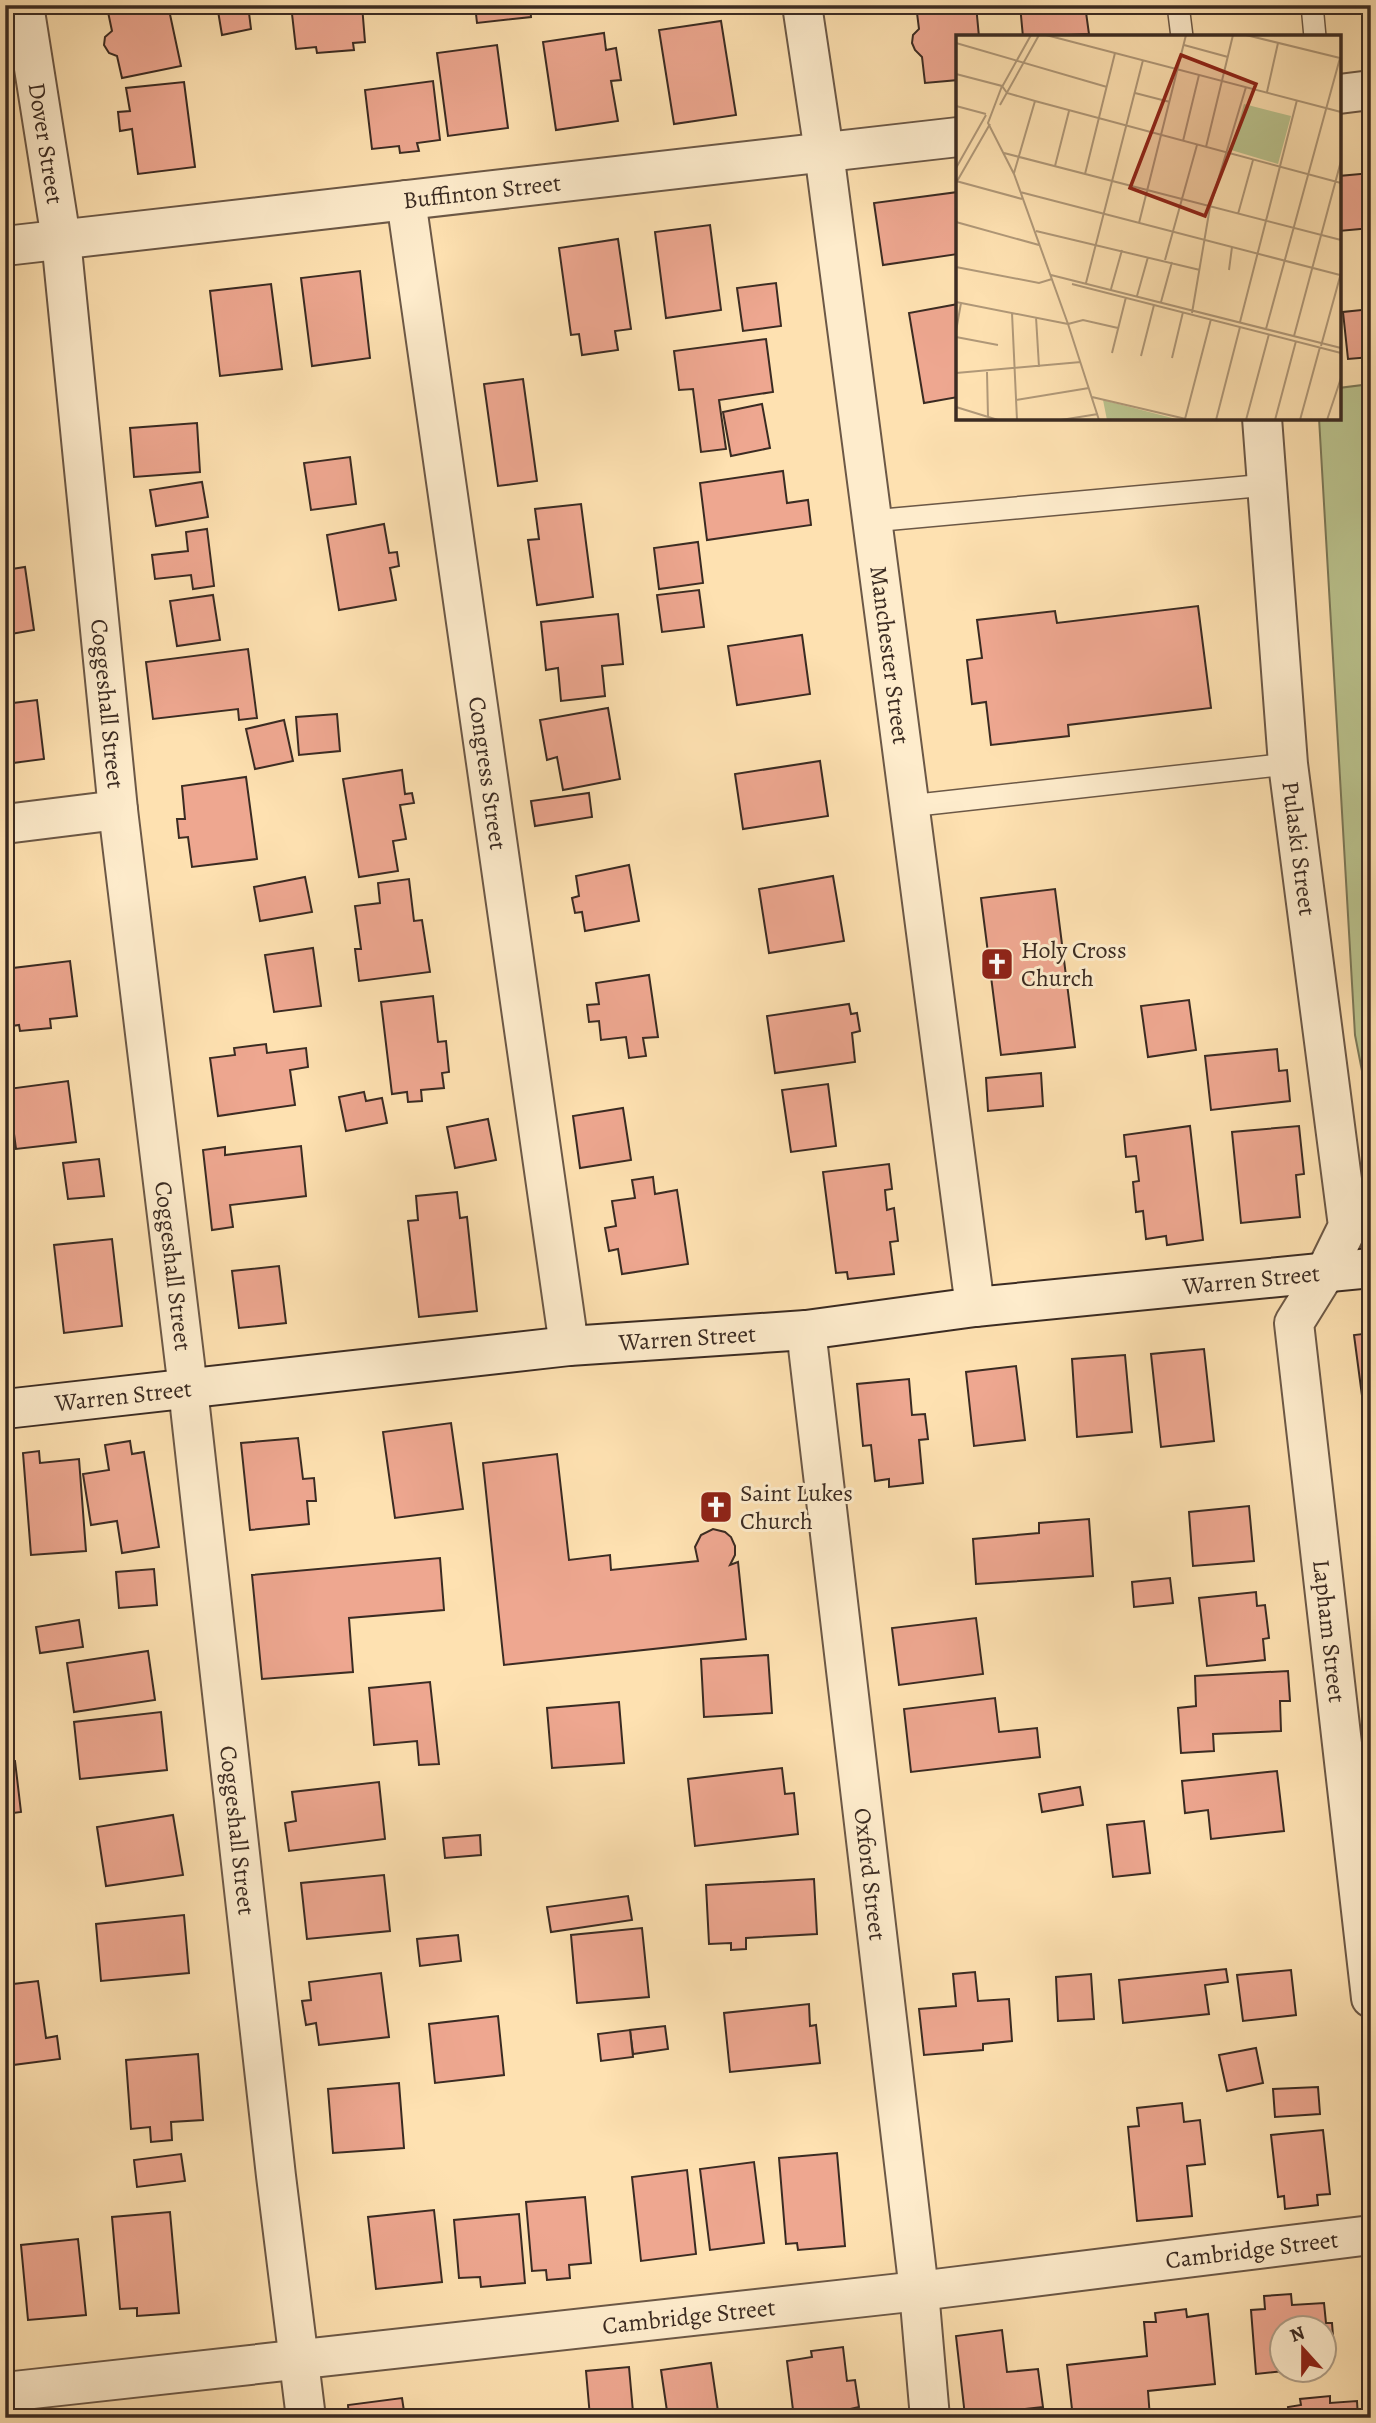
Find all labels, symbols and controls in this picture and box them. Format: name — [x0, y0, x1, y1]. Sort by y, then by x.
inset map — [956, 35, 1341, 420]
street label: Dover Street — [20, 80, 71, 206]
street label: Buffinton Street — [401, 167, 563, 216]
street label: Manchester Street — [862, 564, 917, 746]
street label: Coggeshall Street — [83, 617, 132, 790]
street label: Congress Street — [461, 694, 514, 852]
street label: Pulaski Street — [1274, 779, 1324, 918]
place label: Holy Cross Church — [1021, 934, 1127, 994]
church icon: Holy Cross Church — [978, 945, 1016, 983]
street label: Coggeshall Street — [147, 1179, 199, 1353]
street label: Warren Street — [1180, 1257, 1321, 1303]
street label: Warren Street — [617, 1317, 757, 1359]
street label: Warren Street — [52, 1372, 193, 1419]
place label: Saint Lukes Church — [740, 1477, 853, 1537]
church icon: Saint Lukes Church — [697, 1488, 735, 1526]
street label: Lapham Street — [1305, 1558, 1353, 1704]
street label: Coggeshall Street — [212, 1744, 263, 1917]
street label: Oxford Street — [846, 1806, 894, 1942]
street label: Cambridge Street — [1164, 2223, 1340, 2276]
street label: Cambridge Street — [601, 2291, 777, 2342]
north arrow — [1268, 2314, 1338, 2384]
text: N — [1286, 2319, 1309, 2349]

